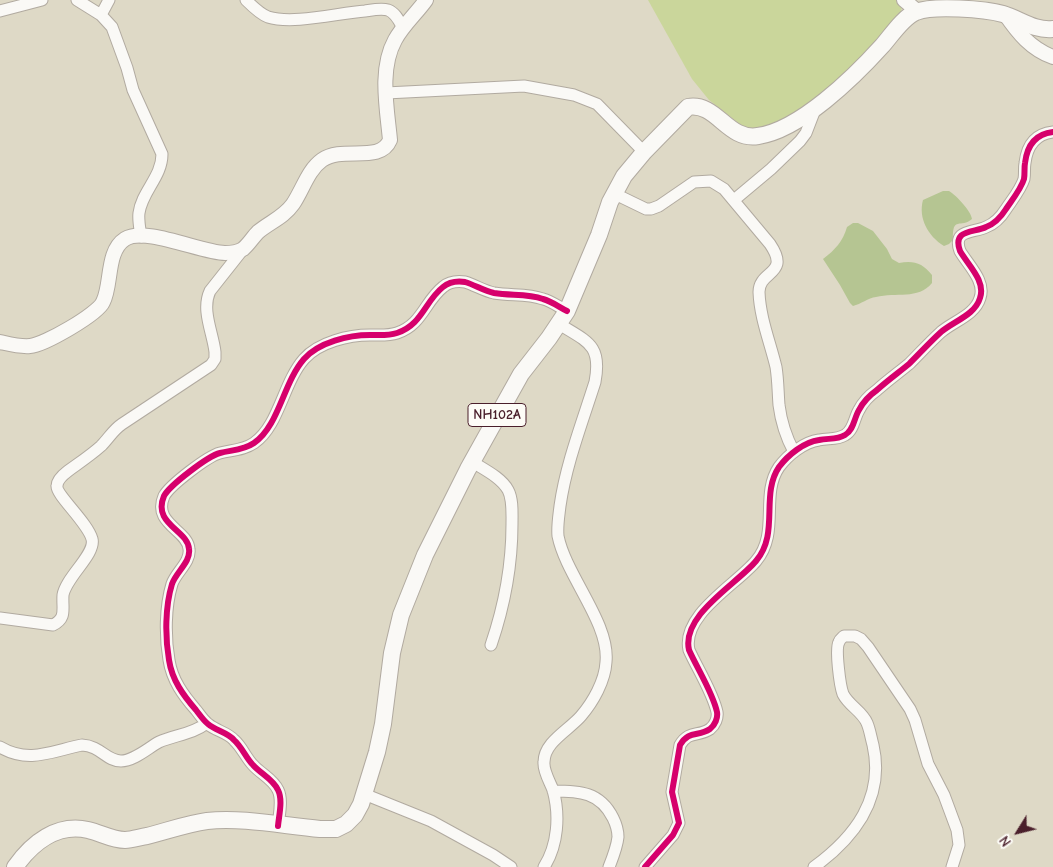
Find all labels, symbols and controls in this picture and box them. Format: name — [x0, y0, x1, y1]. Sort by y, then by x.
road number: NH102A — [468, 404, 526, 426]
north arrow — [993, 807, 1043, 857]
text: N — [996, 832, 1015, 850]

